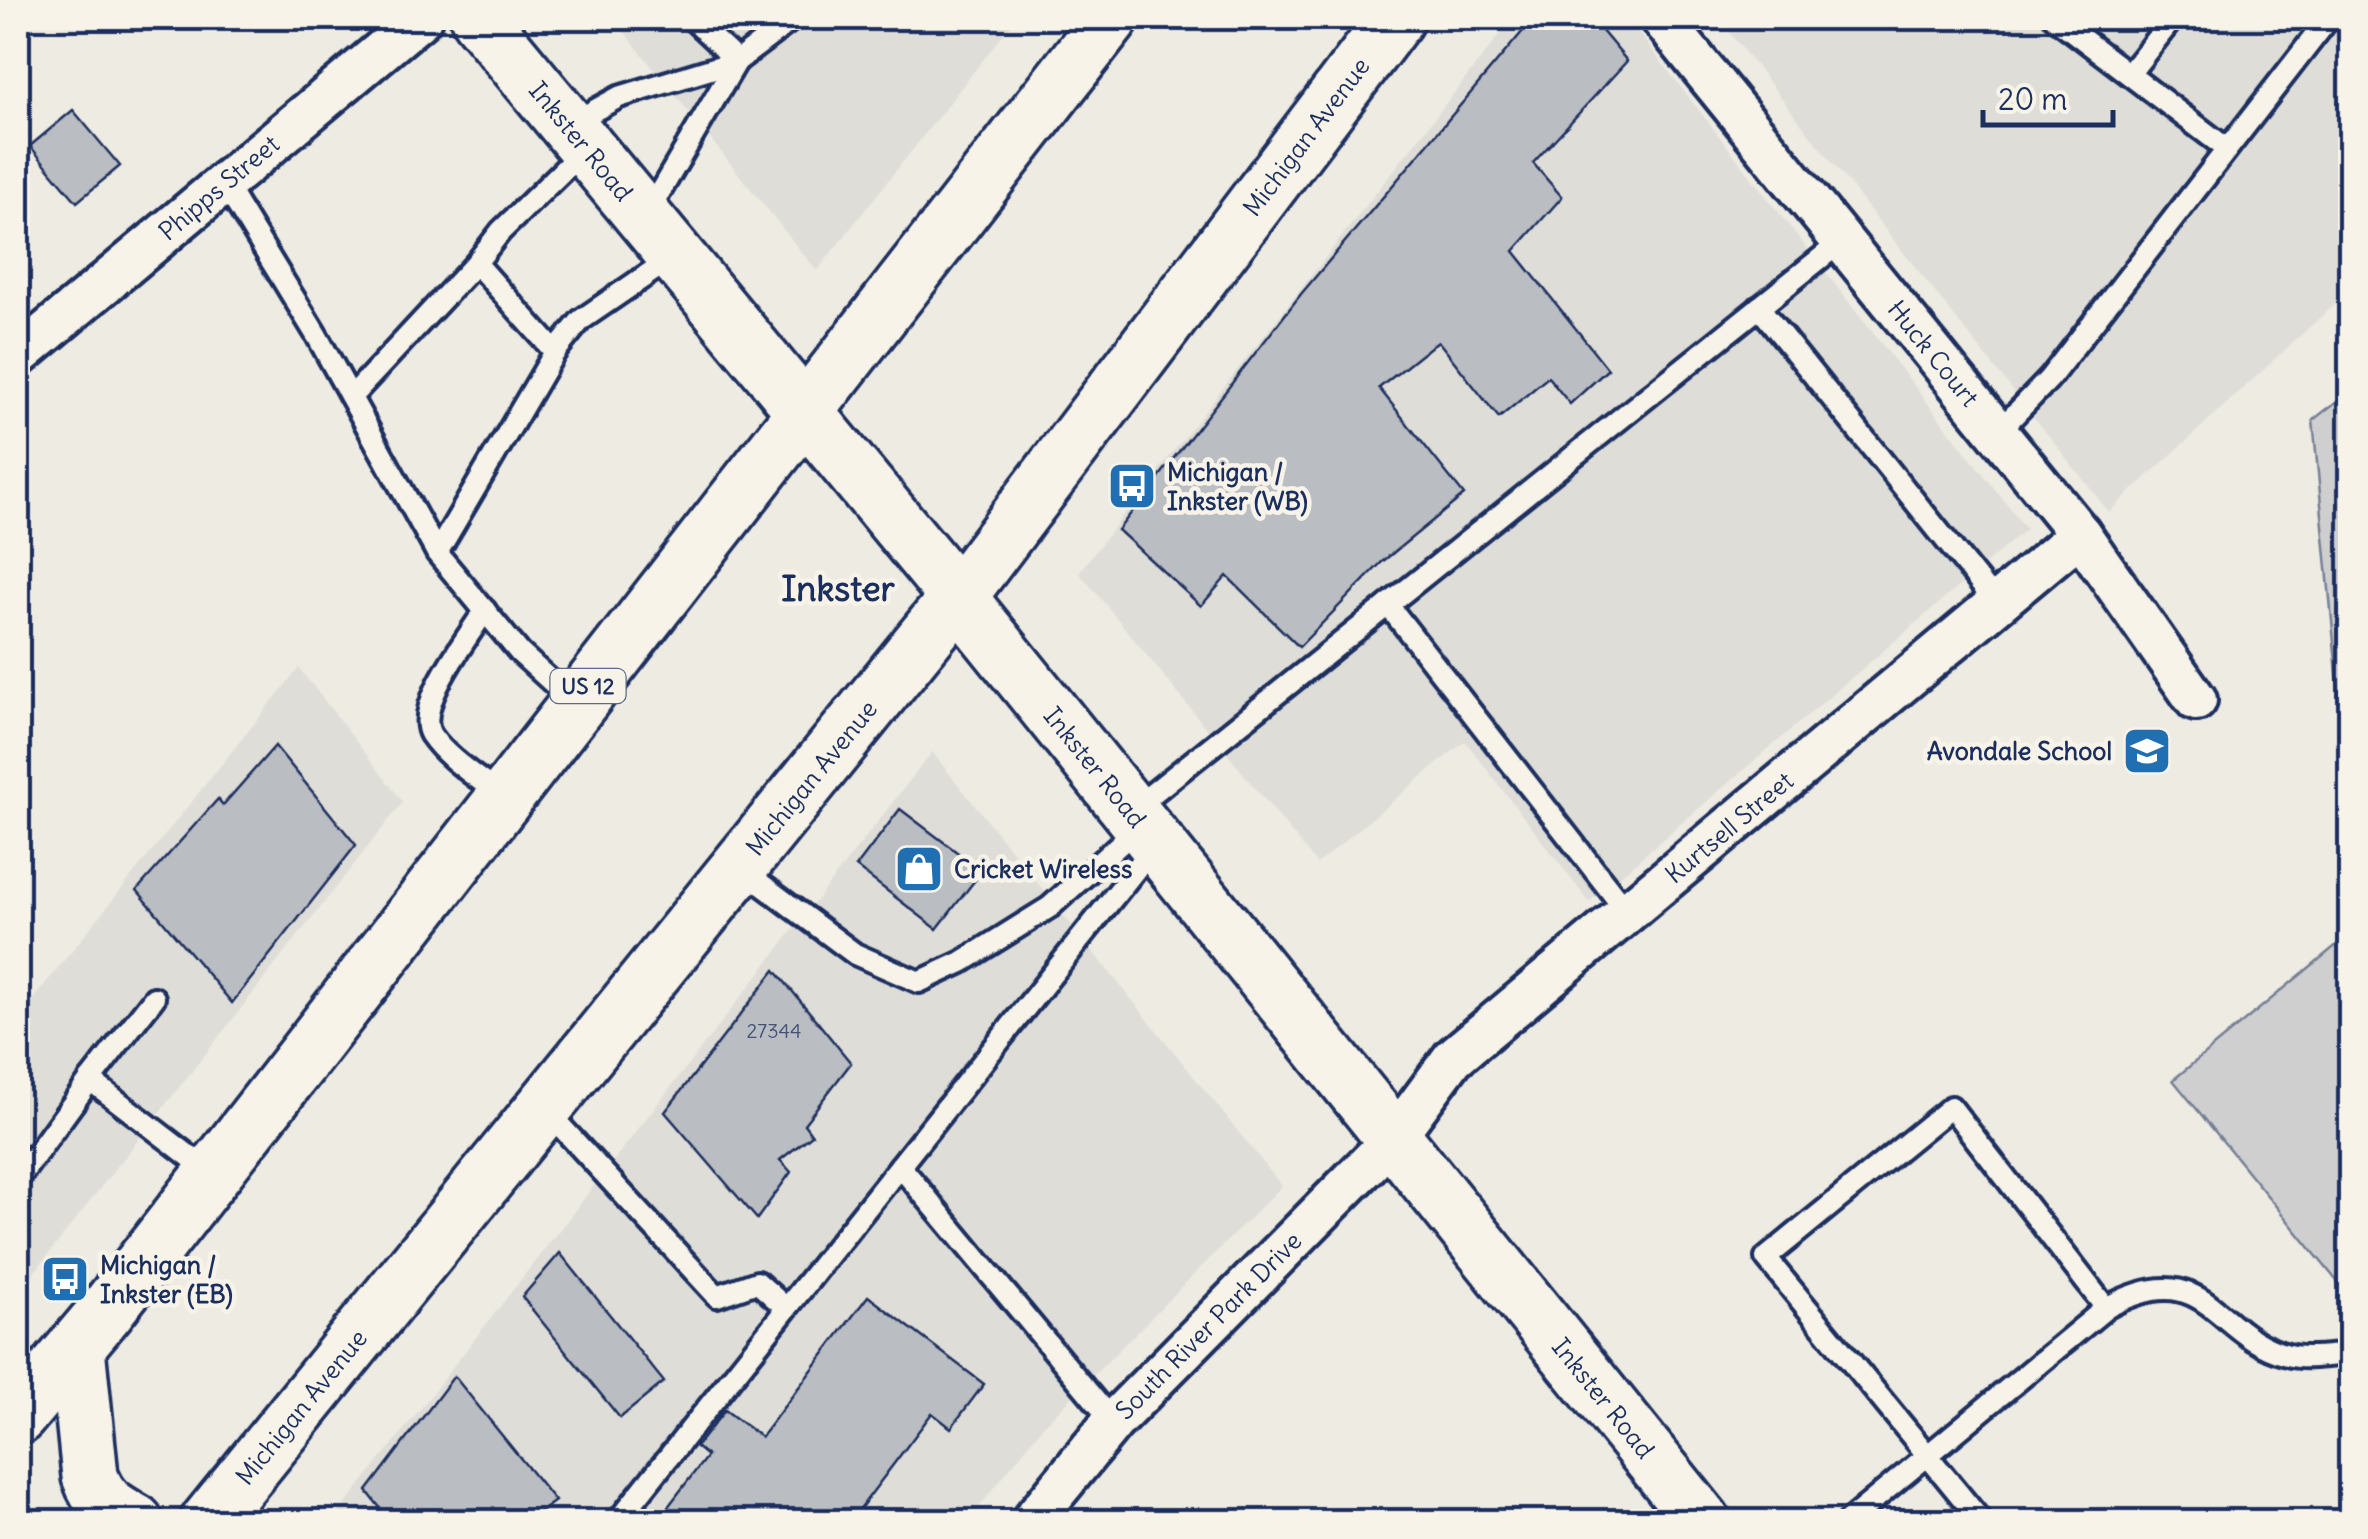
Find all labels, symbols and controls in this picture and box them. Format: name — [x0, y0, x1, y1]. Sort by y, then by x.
street label: Michigan Avenue — [1236, 51, 1377, 223]
scale bar — [1983, 65, 2113, 127]
street label: Inkster Road — [522, 75, 640, 208]
text: 20 m — [1998, 80, 2068, 118]
street label: Phipps Street — [152, 128, 286, 247]
street label: Huck Court — [1881, 294, 1986, 413]
place label: Michigan / Inkster (WB) — [1167, 456, 1308, 517]
bus stop icon: Michigan / Inkster (WB) — [1106, 460, 1158, 512]
district label: Inkster — [781, 566, 896, 610]
road number: US 12 — [550, 669, 626, 703]
street label: Michigan Avenue — [739, 694, 884, 862]
street label: Inkster Road — [1037, 700, 1153, 834]
school or university icon: Avondale School — [2121, 725, 2173, 777]
place label: Avondale School — [1927, 735, 2112, 767]
street label: Kurtsell Street — [1658, 765, 1800, 890]
shop icon: Cricket Wireless — [893, 843, 945, 895]
place label: Cricket Wireless — [954, 853, 1132, 885]
house number: 27344 — [746, 1018, 802, 1043]
street label: South River Park Drive — [1109, 1225, 1308, 1426]
place label: Michigan / Inkster (EB) — [100, 1249, 233, 1310]
bus stop icon: Michigan / Inkster (EB) — [39, 1253, 91, 1305]
street label: Michigan Avenue — [229, 1323, 374, 1491]
street label: Inkster Road — [1545, 1331, 1661, 1465]

